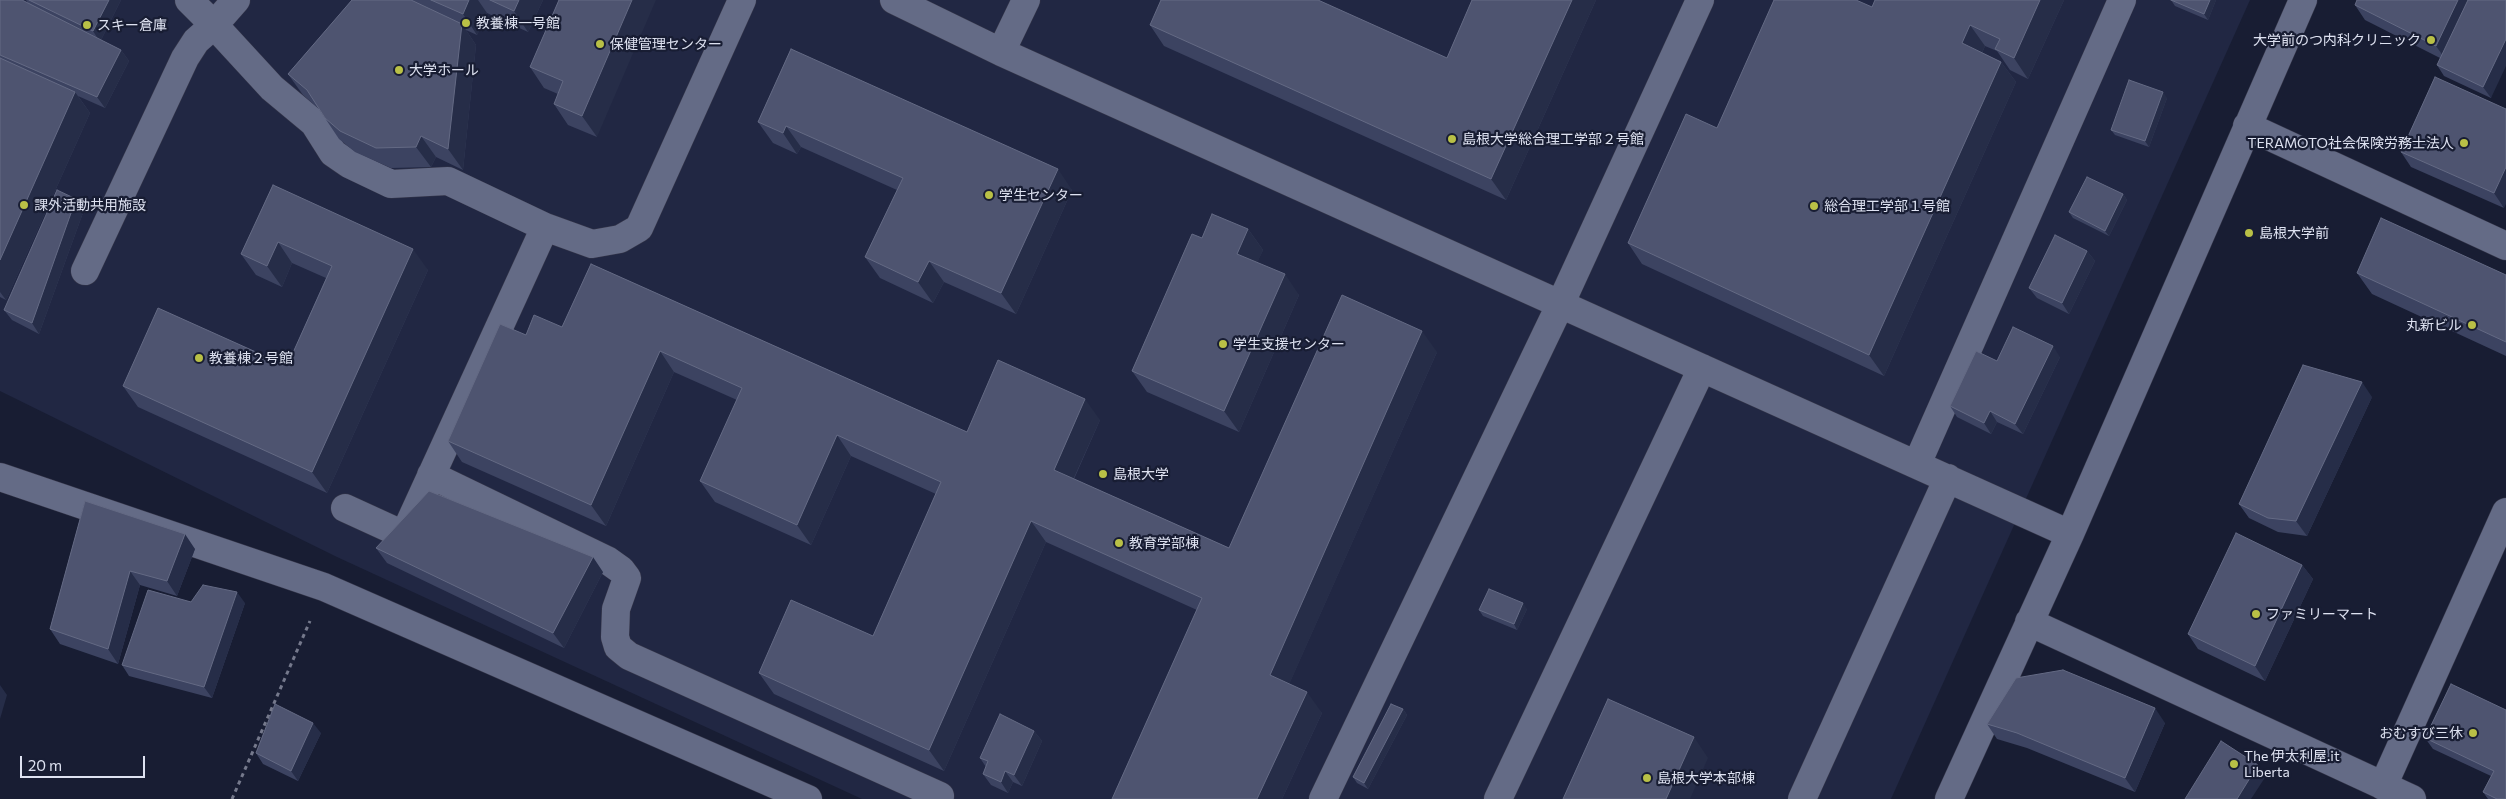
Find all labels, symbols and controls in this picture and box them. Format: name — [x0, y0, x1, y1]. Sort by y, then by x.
place label: 教養棟一号館 — [476, 15, 560, 31]
place label: スキー倉庫 — [97, 17, 167, 33]
marker: 教養棟一号館 — [460, 17, 472, 29]
marker: スキー倉庫 — [81, 19, 93, 31]
place label: 大学前のつ内科クリニック — [2253, 32, 2421, 48]
marker: 大学前のつ内科クリニック — [2425, 34, 2437, 46]
place label: 保健管理センター — [610, 36, 722, 52]
marker: 保健管理センター — [594, 38, 606, 50]
place label: 大学ホール — [409, 62, 479, 78]
marker: 大学ホール — [393, 64, 405, 76]
place label: 島根大学総合理工学部２号館 — [1462, 131, 1644, 147]
marker: 島根大学総合理工学部２号館 — [1446, 133, 1458, 145]
place label: TERAMOTO社会保険労務士法人 — [2248, 135, 2454, 151]
marker: TERAMOTO社会保険労務士法人 — [2458, 137, 2470, 149]
place label: 学生センター — [999, 187, 1083, 203]
marker: 学生センター — [983, 189, 995, 201]
place label: 課外活動共用施設 — [34, 197, 146, 213]
place label: 総合理工学部１号館 — [1824, 198, 1950, 214]
marker: 課外活動共用施設 — [18, 199, 30, 211]
marker: 総合理工学部１号館 — [1808, 200, 1820, 212]
place label: 島根大学前 — [2259, 225, 2329, 241]
marker: 島根大学前 — [2243, 227, 2255, 239]
place label: 丸新ビル — [2406, 317, 2462, 333]
marker: 丸新ビル — [2466, 319, 2478, 331]
place label: 学生支援センター — [1233, 336, 1345, 352]
marker: 学生支援センター — [1217, 338, 1229, 350]
place label: 教養棟２号館 — [209, 350, 293, 366]
marker: 教養棟２号館 — [193, 352, 205, 364]
place label: 島根大学 — [1113, 466, 1169, 482]
marker: 島根大学 — [1097, 468, 1109, 480]
place label: 教育学部棟 — [1129, 535, 1199, 551]
marker: 教育学部棟 — [1113, 537, 1125, 549]
place label: ファミリーマート — [2266, 606, 2378, 622]
marker: ファミリーマート — [2250, 608, 2262, 620]
place label: おむすび三休 — [2379, 725, 2463, 741]
marker: おむすび三休 — [2467, 727, 2479, 739]
scale bar — [22, 746, 148, 778]
place label: The 伊太利屋.it Liberta — [2244, 748, 2340, 780]
text: 20 m — [28, 756, 62, 774]
marker: The 伊太利屋.it Liberta — [2228, 758, 2240, 770]
place label: 島根大学本部棟 — [1657, 770, 1755, 786]
marker: 島根大学本部棟 — [1641, 772, 1653, 784]

